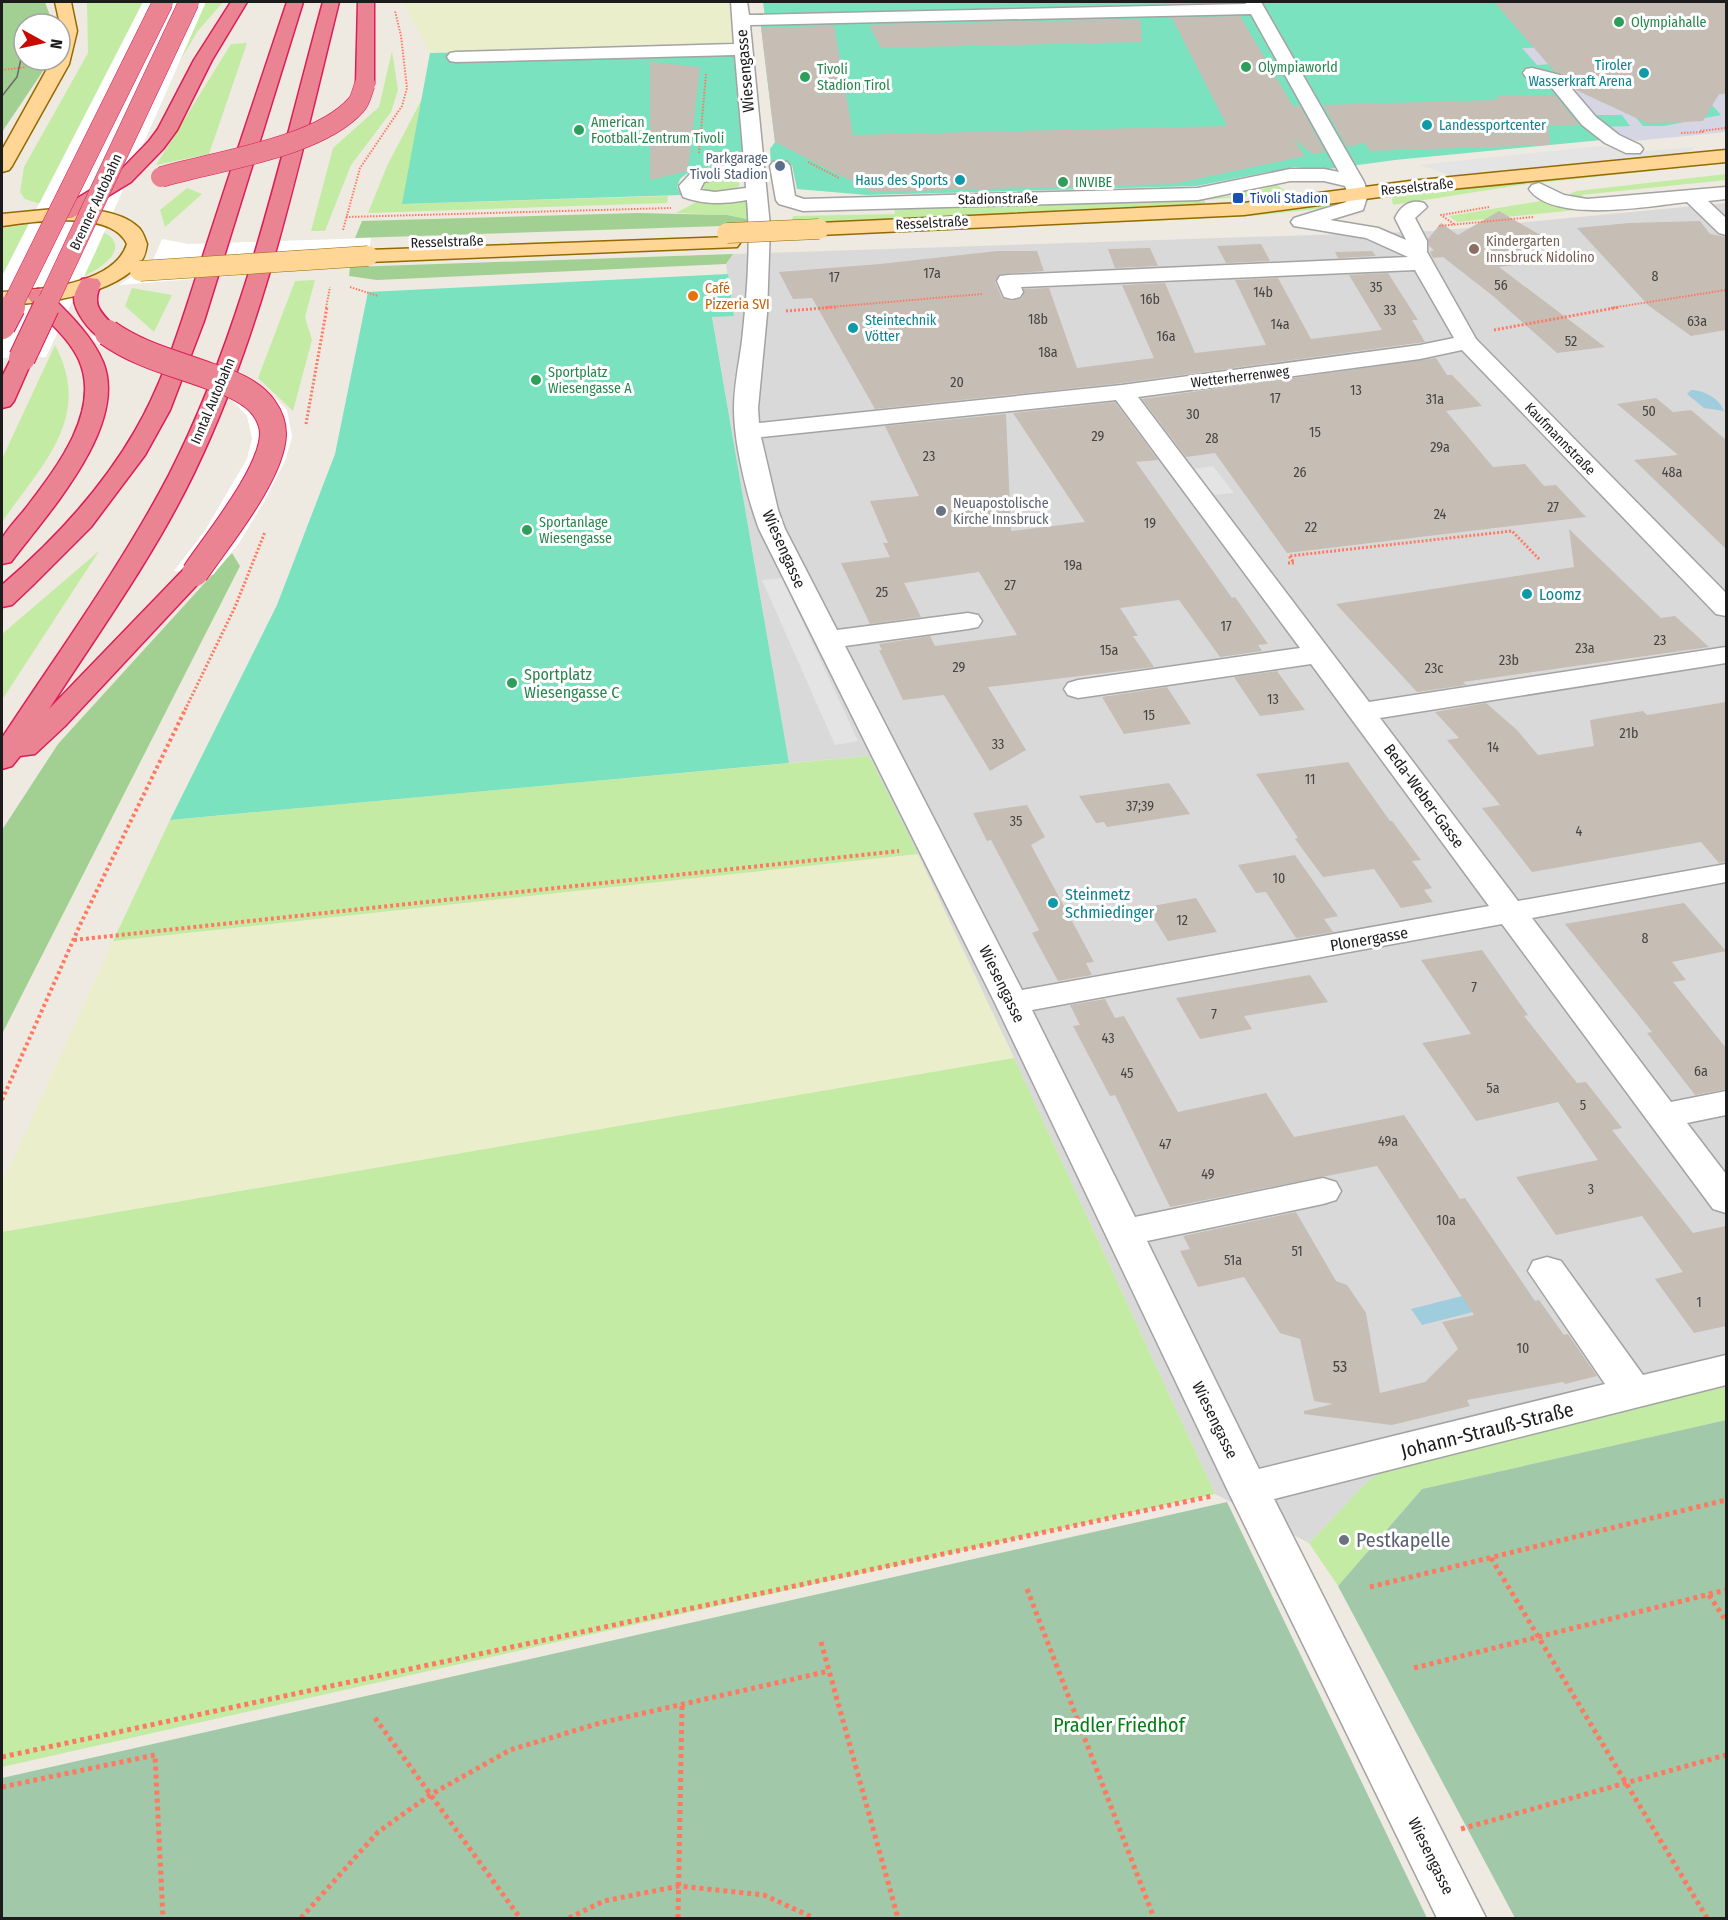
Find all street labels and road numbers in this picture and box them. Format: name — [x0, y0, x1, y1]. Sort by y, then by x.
street label: Wiesengasse — [732, 29, 758, 113]
street label: Brenner Autobahn — [66, 151, 126, 253]
street label: Resselstraße — [1380, 175, 1454, 199]
street label: Stadionstraße — [958, 190, 1038, 208]
street label: Resselstraße — [895, 213, 969, 233]
street label: Resselstraße — [410, 232, 484, 252]
street label: Inntal Autobahn — [187, 355, 239, 447]
street label: Wetterherrenweg — [1190, 363, 1290, 391]
street label: Kaufmannstraße — [1521, 399, 1599, 479]
street label: Wiesengasse — [758, 507, 810, 591]
street label: Beda-Weber-Gasse — [1380, 740, 1468, 852]
street label: Plonergasse — [1329, 923, 1410, 955]
street label: Wiesengasse — [975, 942, 1029, 1026]
street label: Wiesengasse — [1188, 1378, 1242, 1462]
street label: Johann-Strauß-Straße — [1398, 1397, 1576, 1463]
street label: Wiesengasse — [1404, 1814, 1458, 1898]

